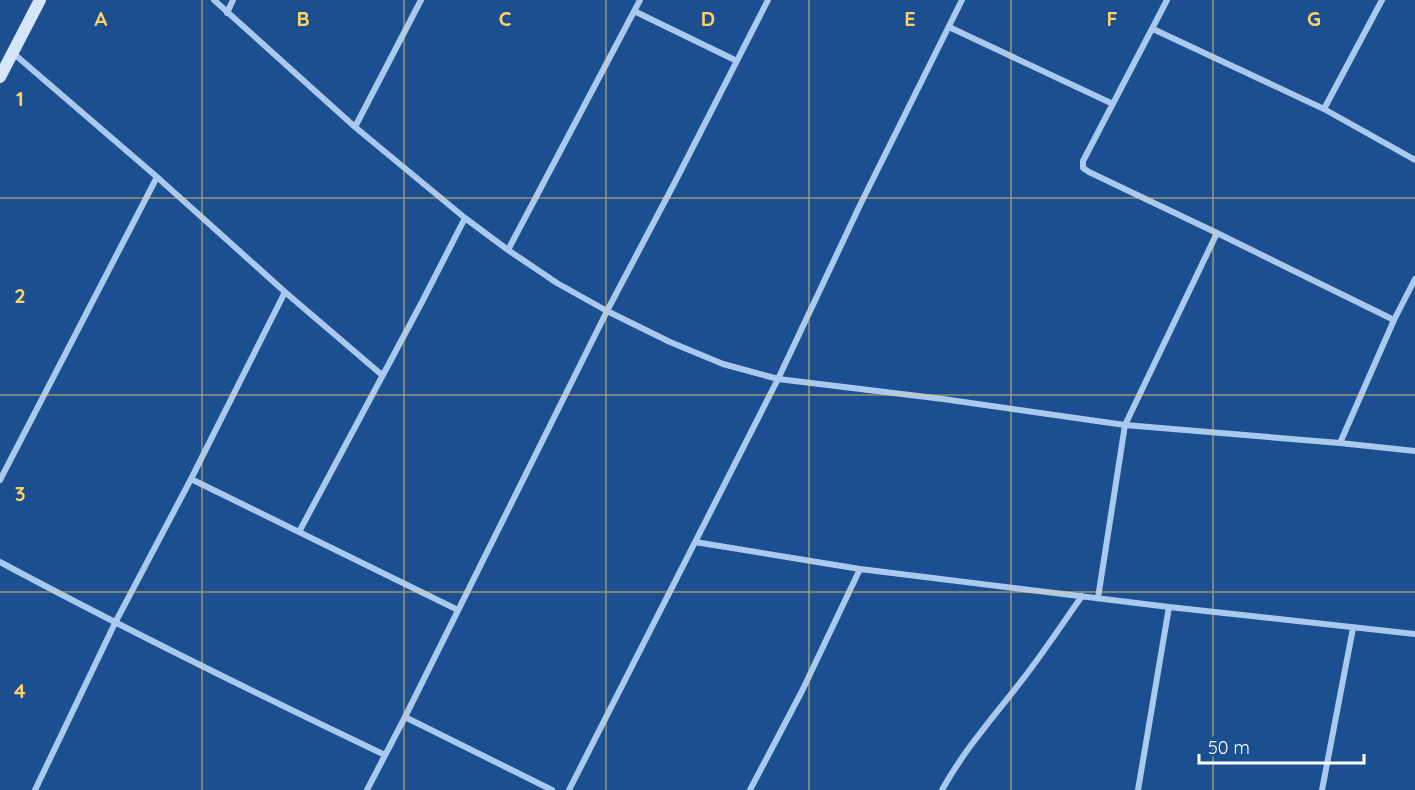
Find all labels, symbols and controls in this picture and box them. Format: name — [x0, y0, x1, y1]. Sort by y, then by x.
text: A — [95, 6, 108, 31]
text: B — [296, 6, 310, 31]
text: C — [499, 6, 512, 31]
text: D — [701, 6, 715, 31]
text: E — [904, 6, 916, 31]
text: F — [1106, 6, 1118, 31]
text: G — [1307, 6, 1321, 31]
text: 1 — [16, 86, 24, 111]
text: 2 — [14, 283, 26, 308]
text: 3 — [15, 481, 25, 506]
text: 4 — [14, 678, 26, 703]
scale bar — [1199, 727, 1364, 765]
text: 50 m — [1208, 736, 1250, 759]

